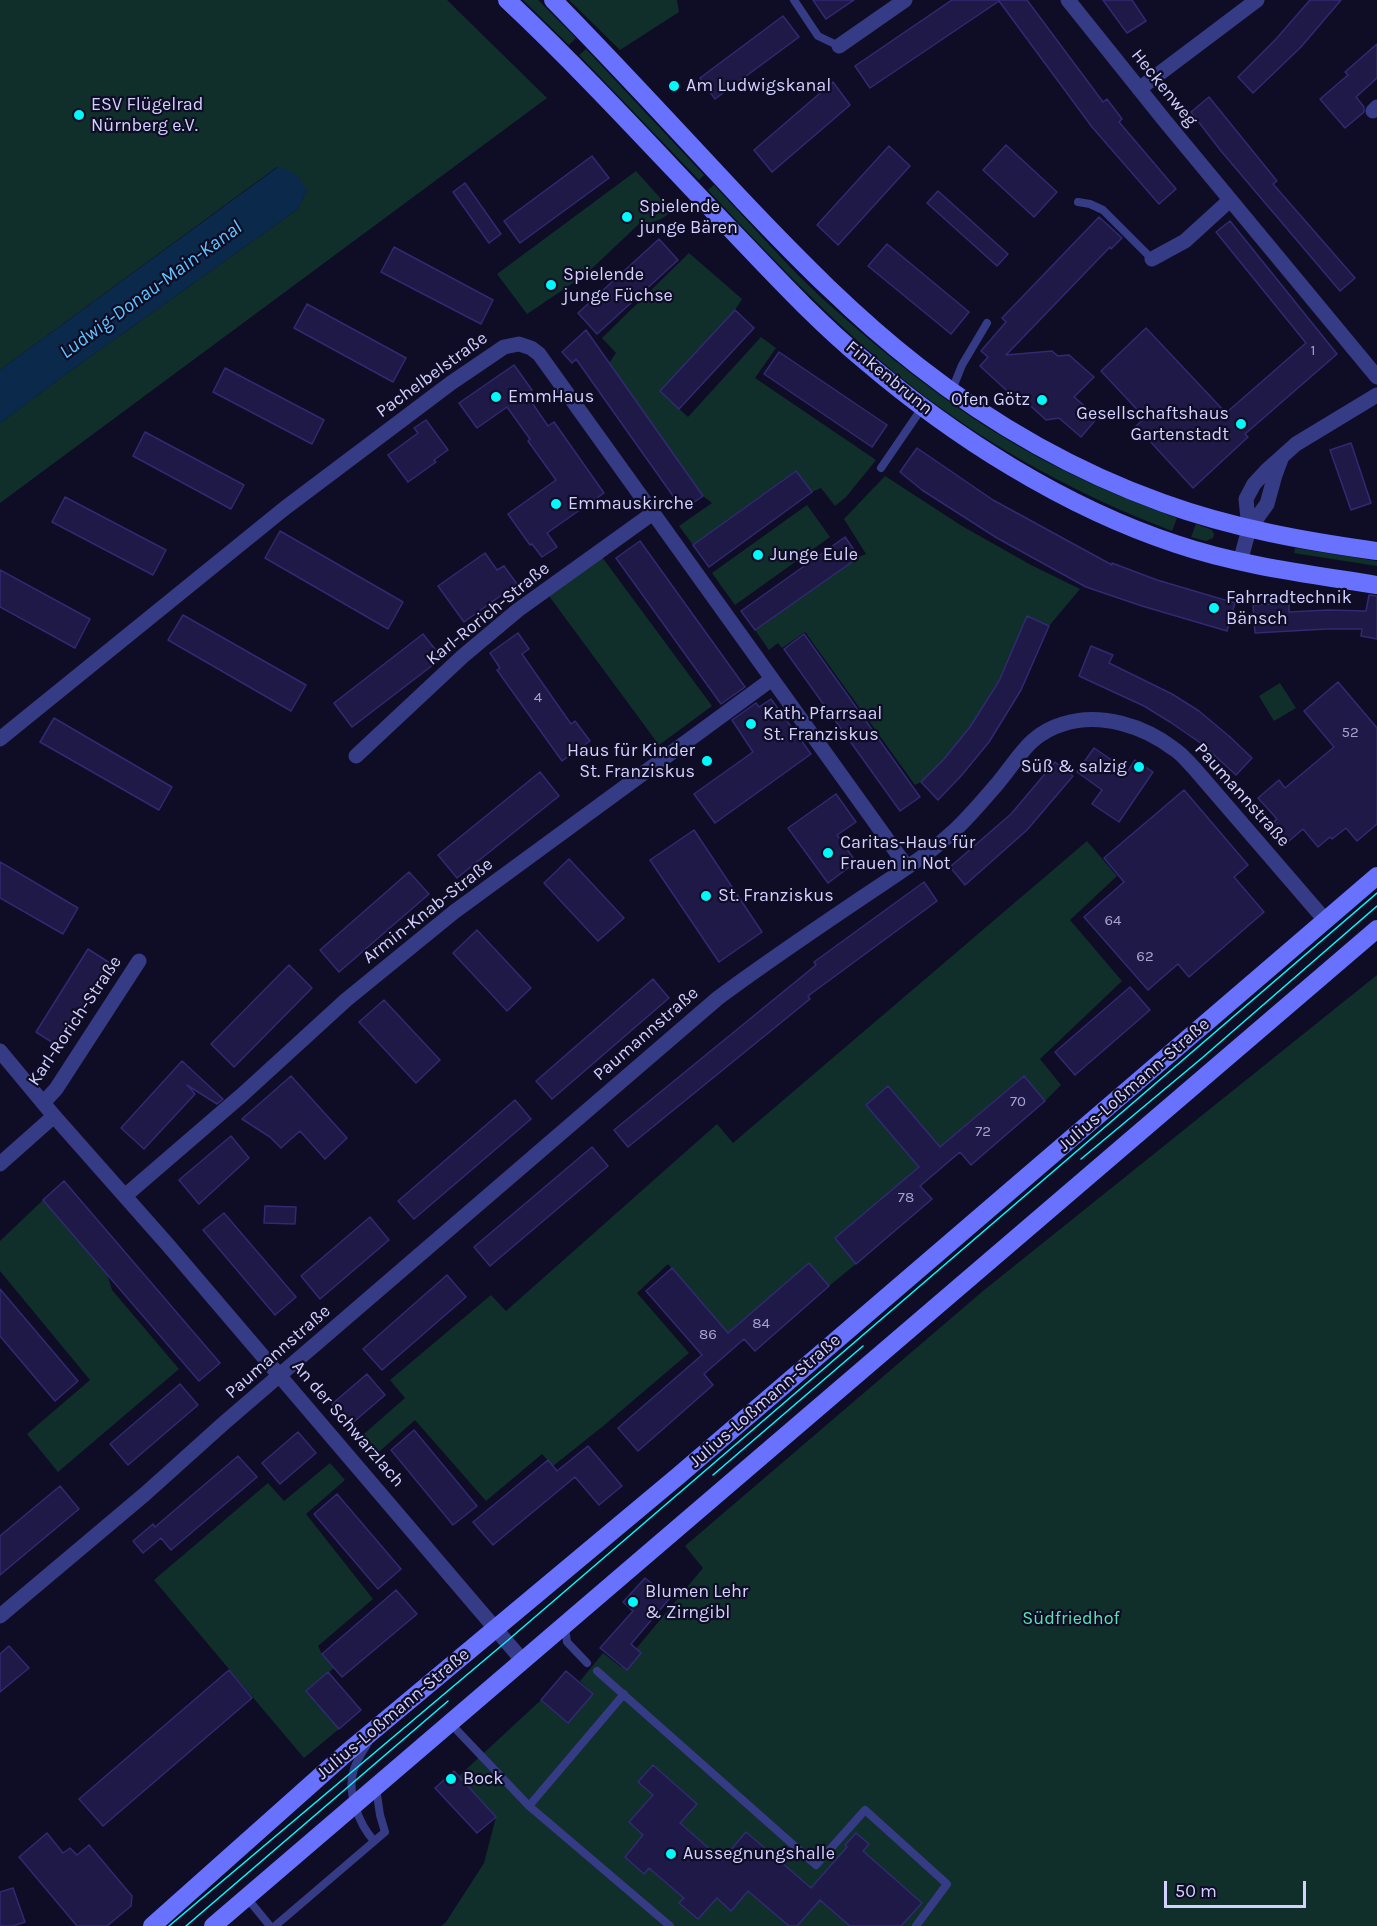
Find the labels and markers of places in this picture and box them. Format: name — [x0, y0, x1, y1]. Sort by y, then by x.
place label: Am Ludwigskanal — [686, 75, 831, 97]
marker: Am Ludwigskanal — [667, 79, 681, 93]
place label: ESV Flügelrad Nürnberg e.V. — [91, 94, 203, 136]
marker: ESV Flügelrad Nürnberg e.V. — [72, 108, 86, 122]
place label: Spielende junge Bären — [639, 196, 738, 238]
marker: Spielende junge Bären — [620, 210, 634, 224]
place label: Spielende junge Füchse — [563, 264, 673, 306]
marker: Spielende junge Füchse — [544, 278, 558, 292]
place label: EmmHaus — [508, 386, 594, 408]
place label: Ofen Götz — [951, 389, 1030, 411]
marker: EmmHaus — [489, 390, 503, 404]
marker: Ofen Götz — [1035, 393, 1049, 407]
place label: Gesellschaftshaus Gartenstadt — [1076, 403, 1229, 446]
marker: Gesellschaftshaus Gartenstadt — [1234, 417, 1248, 431]
place label: Emmauskirche — [568, 493, 693, 515]
marker: Emmauskirche — [549, 497, 563, 511]
place label: Junge Eule — [770, 544, 858, 566]
marker: Junge Eule — [751, 548, 765, 562]
place label: Fahrradtechnik Bänsch — [1226, 587, 1352, 630]
marker: Fahrradtechnik Bänsch — [1207, 601, 1221, 615]
place label: Kath. Pfarrsaal St. Franziskus — [763, 703, 882, 746]
marker: Kath. Pfarrsaal St. Franziskus — [744, 717, 758, 731]
place label: Haus für Kinder St. Franziskus — [567, 740, 695, 783]
marker: Haus für Kinder St. Franziskus — [700, 754, 714, 768]
place label: Süß & salzig — [1021, 756, 1127, 778]
marker: Süß & salzig — [1132, 760, 1146, 774]
place label: Caritas-Haus für Frauen in Not — [840, 832, 975, 874]
marker: Caritas-Haus für Frauen in Not — [821, 846, 835, 860]
place label: St. Franziskus — [718, 885, 834, 907]
marker: St. Franziskus — [699, 889, 713, 903]
place label: Blumen Lehr & Zirngibl — [645, 1581, 748, 1624]
marker: Blumen Lehr & Zirngibl — [626, 1595, 640, 1609]
place label: Bock — [463, 1768, 503, 1790]
marker: Bock — [444, 1772, 458, 1786]
place label: Aussegnungshalle — [683, 1843, 835, 1865]
marker: Aussegnungshalle — [664, 1847, 678, 1861]

